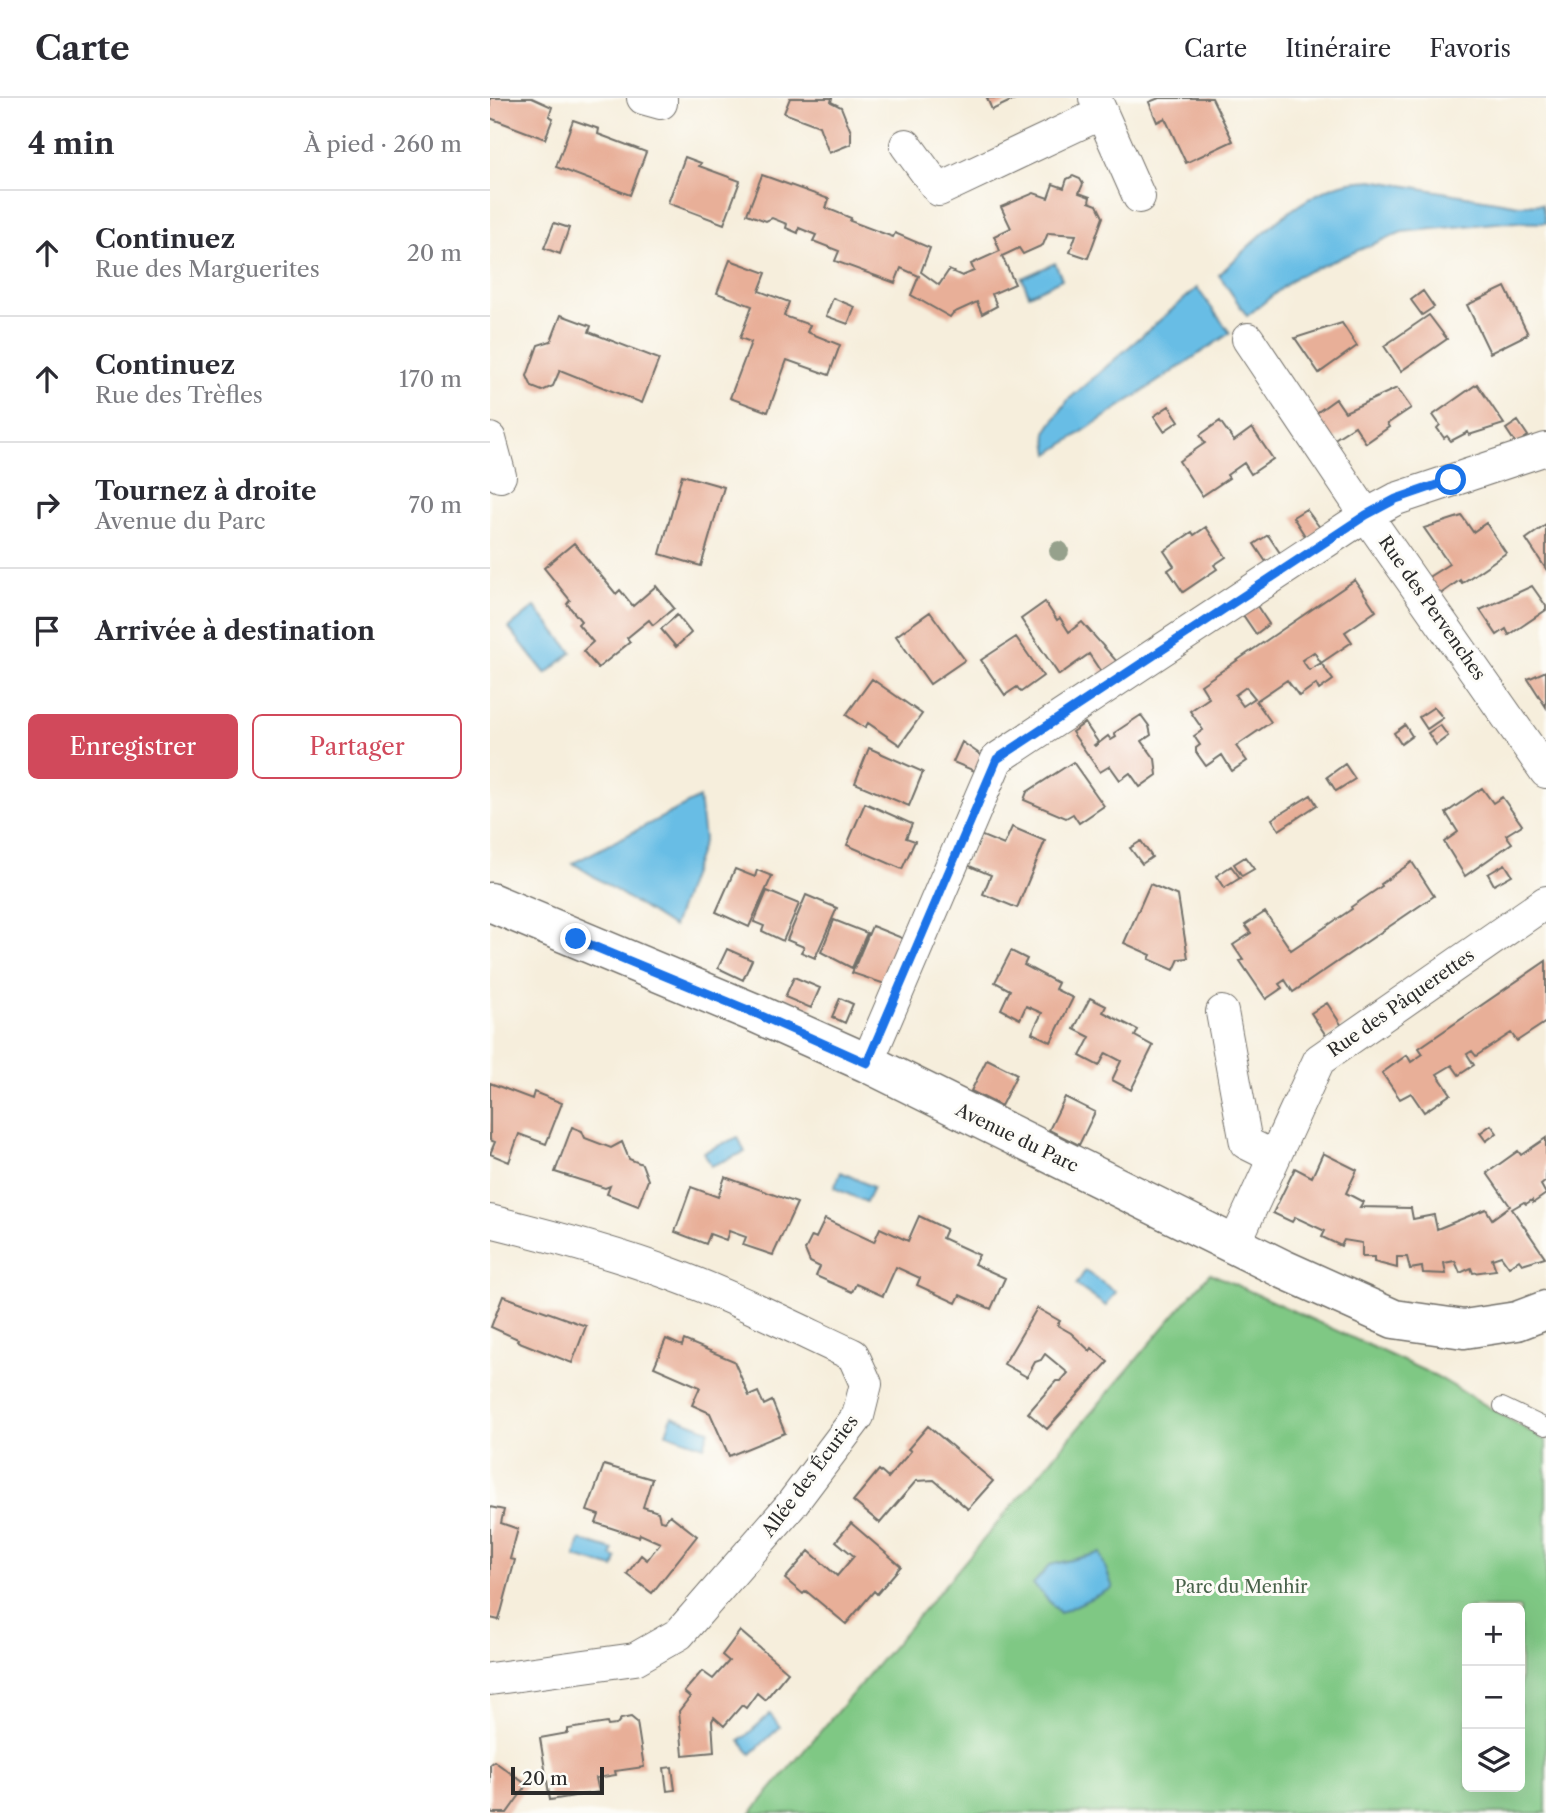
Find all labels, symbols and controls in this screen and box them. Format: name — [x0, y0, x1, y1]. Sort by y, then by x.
text: Carte — [35, 28, 130, 69]
text: Carte — [1184, 34, 1247, 63]
text: Itinéraire — [1285, 34, 1391, 63]
text: Favoris — [1429, 34, 1511, 63]
text: 4 min — [28, 125, 114, 162]
text: À pied · 260 m — [304, 130, 462, 158]
text: Continuez — [95, 223, 235, 255]
icon: ahead — [28, 234, 66, 272]
text: 20 m — [407, 239, 462, 267]
text: Rue des Marguerites — [95, 255, 320, 283]
text: Continuez — [95, 349, 235, 381]
icon: ahead — [28, 360, 66, 398]
text: 170 m — [399, 365, 462, 393]
text: Rue des Trèfles — [95, 381, 263, 409]
route start — [1435, 464, 1466, 495]
text: Tournez à droite — [95, 475, 317, 507]
icon: right — [28, 486, 66, 524]
text: 70 m — [409, 491, 462, 519]
text: Avenue du Parc — [95, 507, 266, 535]
street label: Rue des Pervenches — [1374, 532, 1490, 684]
icon: arrive — [28, 612, 66, 650]
text: Arrivée à destination — [95, 615, 375, 647]
button: Enregistrer — [28, 714, 238, 779]
button: Partager — [252, 714, 462, 779]
route end — [560, 923, 591, 954]
street label: Rue des Pâquerettes — [1323, 944, 1479, 1062]
street label: Avenue du Parc — [951, 1098, 1082, 1177]
street label: Allée des Écuries — [756, 1410, 863, 1542]
park label: Parc du Menhir — [1174, 1576, 1308, 1598]
map controls — [1462, 1603, 1525, 1792]
button: + — [1462, 1603, 1525, 1666]
button: − — [1462, 1666, 1525, 1729]
button: layers — [1462, 1729, 1525, 1792]
scale bar — [511, 1764, 604, 1796]
text: 20 m — [522, 1767, 568, 1790]

